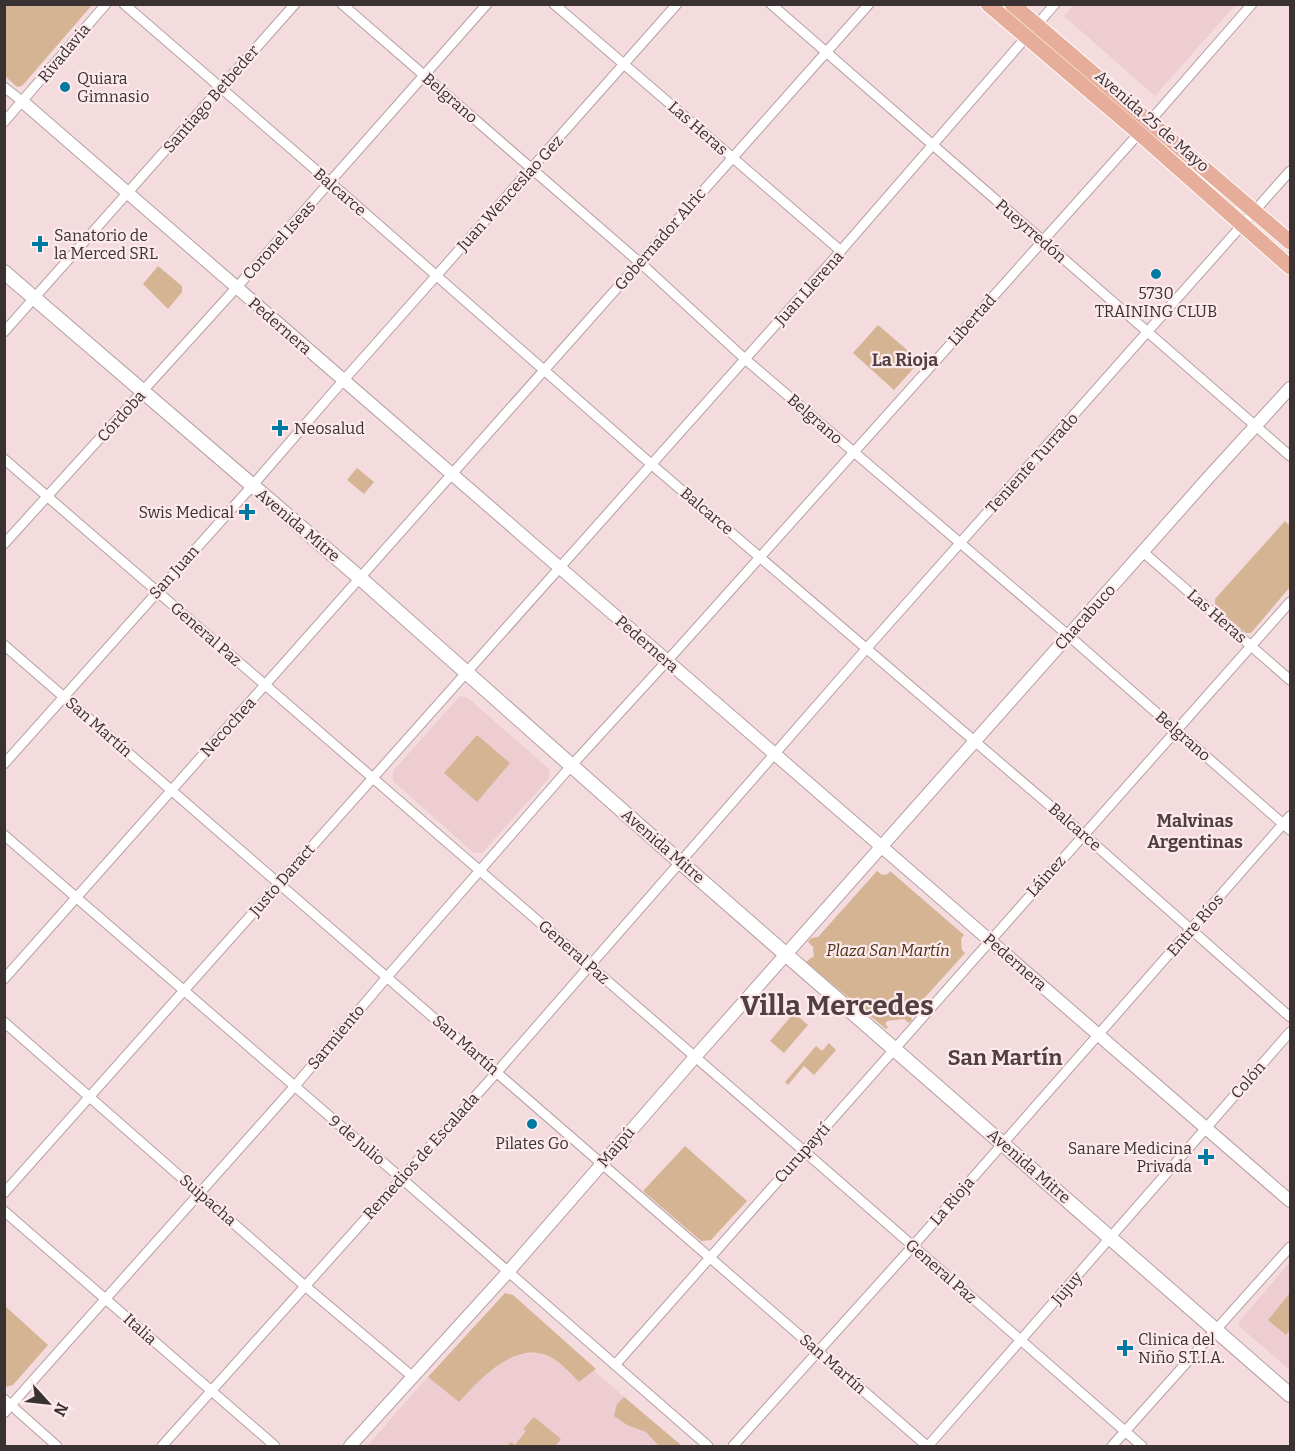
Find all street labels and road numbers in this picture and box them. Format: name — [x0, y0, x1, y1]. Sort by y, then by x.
street label: Rivadavia — [34, 20, 94, 86]
street label: Santiago Betbeder — [159, 41, 263, 157]
street label: Avenida 25 de Mayo — [1091, 66, 1213, 176]
street label: Belgrano — [419, 69, 481, 127]
street label: Las Heras — [664, 97, 732, 159]
street label: Juan Wenceslao Gez — [452, 131, 567, 256]
street label: Balcarce — [310, 164, 370, 220]
street label: Gobernador Alric — [610, 184, 710, 294]
street label: Pueyrredón — [992, 195, 1070, 267]
street label: Coronel Iseas — [239, 197, 319, 283]
street label: Juan Llerena — [770, 247, 848, 330]
street label: Libertad — [944, 290, 1000, 350]
street label: Pedernera — [245, 293, 316, 359]
street label: Córdoba — [93, 386, 149, 446]
street label: Belgrano — [784, 390, 846, 448]
street label: Teniente Turrado — [982, 409, 1082, 517]
street label: Balcarce — [677, 483, 737, 539]
street label: Avenida Mitre — [252, 484, 344, 566]
street label: San Juan — [145, 541, 203, 603]
street label: Chacabuco — [1051, 580, 1119, 654]
street label: Las Heras — [1183, 585, 1251, 647]
street label: General Paz — [167, 598, 246, 670]
street label: Pedernera — [612, 611, 683, 677]
street label: San Martín — [62, 693, 136, 761]
street label: Necochea — [196, 693, 260, 761]
street label: Belgrano — [1152, 707, 1214, 765]
street label: Balcarce — [1045, 799, 1105, 855]
street label: Avenida Mitre — [618, 805, 708, 887]
street label: Justo Daract — [245, 840, 319, 921]
street label: Láinez — [1023, 851, 1070, 900]
street label: Entre Ríos — [1163, 890, 1227, 960]
street label: General Paz — [535, 916, 614, 988]
street label: Pedernera — [980, 929, 1051, 995]
street label: Sarmiento — [303, 1001, 369, 1073]
street label: San Martín — [429, 1011, 503, 1079]
street label: Colón — [1227, 1058, 1269, 1102]
street label: Remedios de Escalada — [359, 1089, 483, 1223]
street label: 9 de Julio — [325, 1111, 389, 1169]
street label: Curupaytí — [770, 1119, 834, 1187]
street label: Maipú — [593, 1123, 639, 1171]
street label: Avenida Mitre — [984, 1125, 1074, 1207]
street label: Suipacha — [176, 1170, 240, 1230]
street label: La Rioja — [926, 1173, 978, 1229]
street label: General Paz — [902, 1235, 981, 1307]
street label: Jujuy — [1047, 1267, 1087, 1309]
street label: Italia — [120, 1309, 161, 1349]
street label: San Martín — [796, 1330, 870, 1398]

